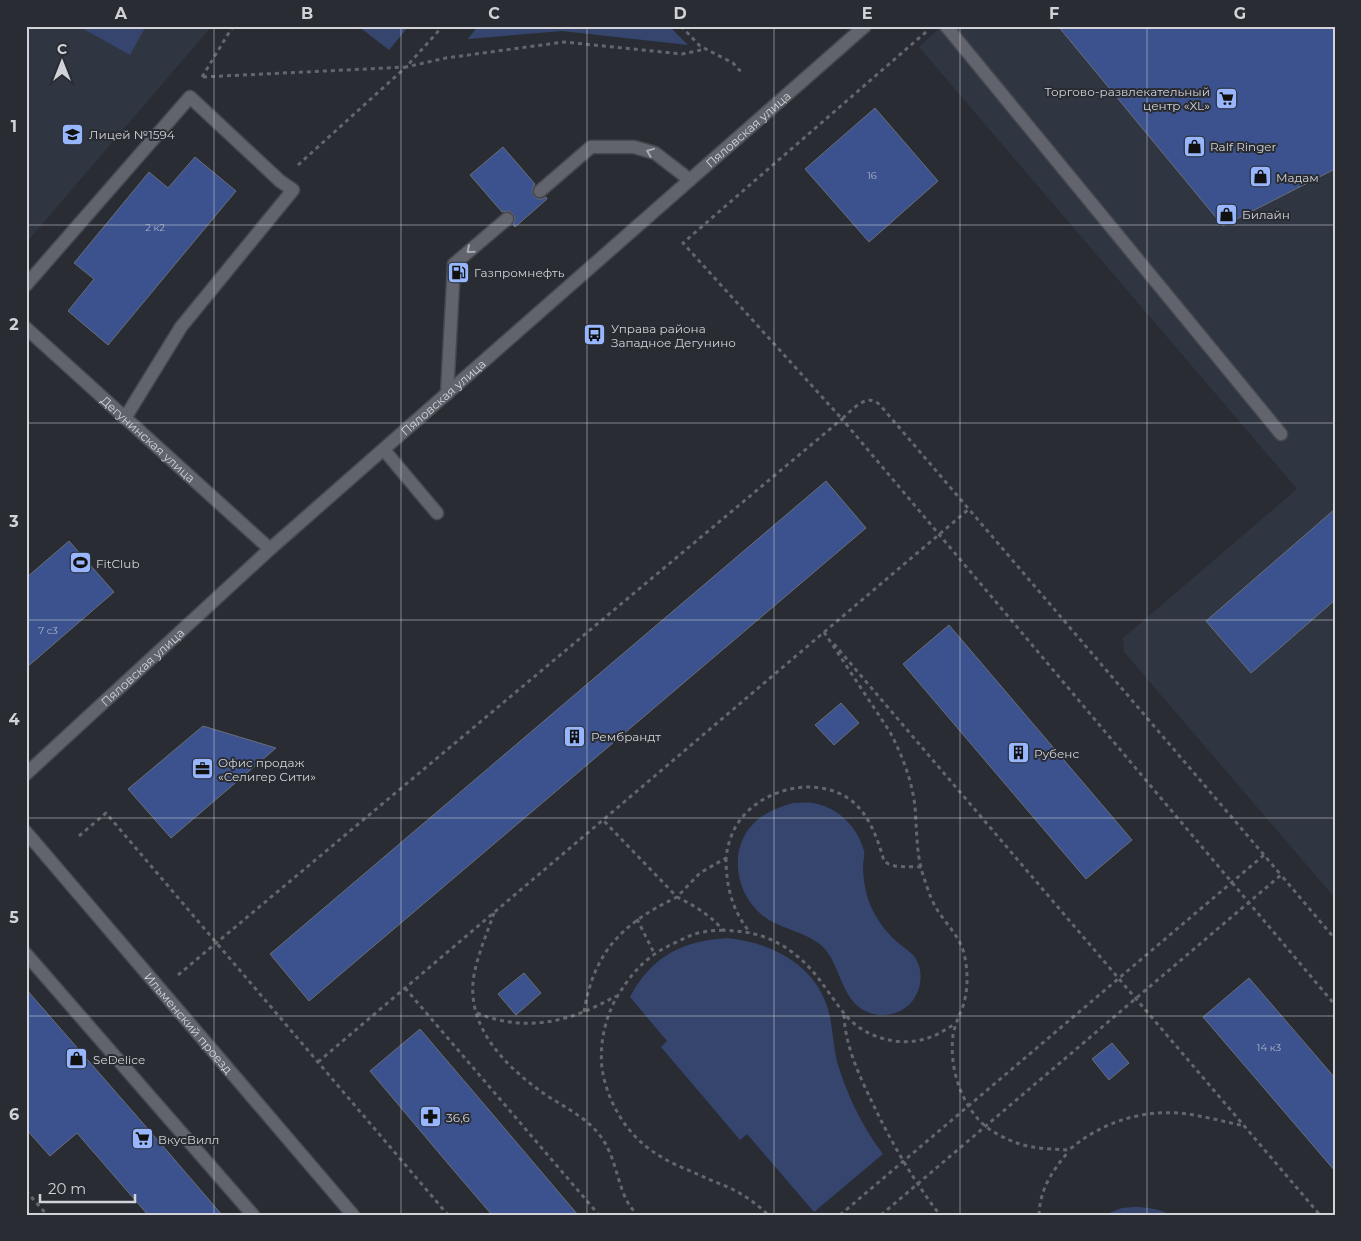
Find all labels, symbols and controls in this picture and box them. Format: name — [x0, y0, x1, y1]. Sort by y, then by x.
text: A — [114, 4, 128, 23]
text: B — [301, 4, 313, 23]
text: C — [488, 4, 500, 23]
text: D — [673, 4, 687, 23]
text: E — [862, 4, 872, 23]
text: F — [1049, 4, 1059, 23]
text: G — [1234, 4, 1246, 23]
north arrow — [38, 38, 88, 88]
text: С — [57, 40, 67, 58]
place label: Торгово-развлекательный центр «XL» — [1045, 84, 1210, 113]
supermarket icon: Торгово-развлекательный центр «XL» — [1214, 86, 1238, 110]
street label: Пяловская улица — [702, 88, 793, 170]
text: 1 — [11, 117, 17, 136]
school or university icon: Лицей №1594 — [61, 122, 85, 146]
place label: Лицей №1594 — [89, 127, 175, 142]
shop icon: Ralf Ringer — [1182, 134, 1206, 158]
place label: Ralf Ringer — [1210, 139, 1277, 154]
one-way arrow — [646, 148, 655, 159]
shop icon: Мадам — [1248, 165, 1272, 189]
house number: 16 — [867, 169, 877, 182]
place label: Мадам — [1276, 170, 1319, 185]
shop icon: Билайн — [1214, 202, 1238, 226]
place label: Билайн — [1242, 207, 1290, 222]
house number: 2 к2 — [145, 221, 165, 234]
one-way arrow — [467, 245, 476, 254]
fuel station icon: Газпромнефть — [446, 260, 470, 284]
place label: Газпромнефть — [474, 265, 565, 280]
text: 2 — [9, 315, 19, 334]
place label: Управа района Западное Дегунино — [611, 321, 736, 350]
bus stop icon: Управа района Западное Дегунино — [583, 323, 607, 347]
street label: Пяловская улица — [397, 356, 488, 438]
street label: Дегунинская улица — [98, 392, 199, 485]
text: 3 — [8, 512, 19, 531]
sports icon: FitClub — [68, 551, 92, 575]
place label: FitClub — [96, 556, 140, 571]
house number: 7 с3 — [38, 624, 58, 637]
street label: Пяловская улица — [97, 625, 187, 709]
text: 4 — [8, 710, 20, 729]
building icon: Рембрандт — [563, 724, 587, 748]
place label: Рембрандт — [591, 729, 661, 744]
building icon: Рубенс — [1006, 741, 1030, 765]
place label: Рубенс — [1034, 746, 1079, 761]
place label: Офис продаж «Селигер Сити» — [218, 755, 316, 784]
office icon: Офис продаж «Селигер Сити» — [190, 757, 214, 781]
text: 5 — [9, 908, 19, 927]
street label: Ильменский проезд — [142, 969, 236, 1077]
house number: 14 к3 — [1257, 1041, 1282, 1054]
shop icon: SeDelice — [65, 1047, 89, 1071]
place label: SeDelice — [93, 1052, 145, 1067]
text: 6 — [9, 1105, 19, 1124]
pharmacy icon: 36,6 — [418, 1105, 442, 1129]
place label: 36,6 — [446, 1110, 470, 1125]
supermarket icon: ВкусВилл — [130, 1127, 154, 1151]
place label: ВкусВилл — [158, 1132, 219, 1147]
scale bar — [40, 1171, 135, 1203]
text: 20 m — [48, 1179, 86, 1198]

